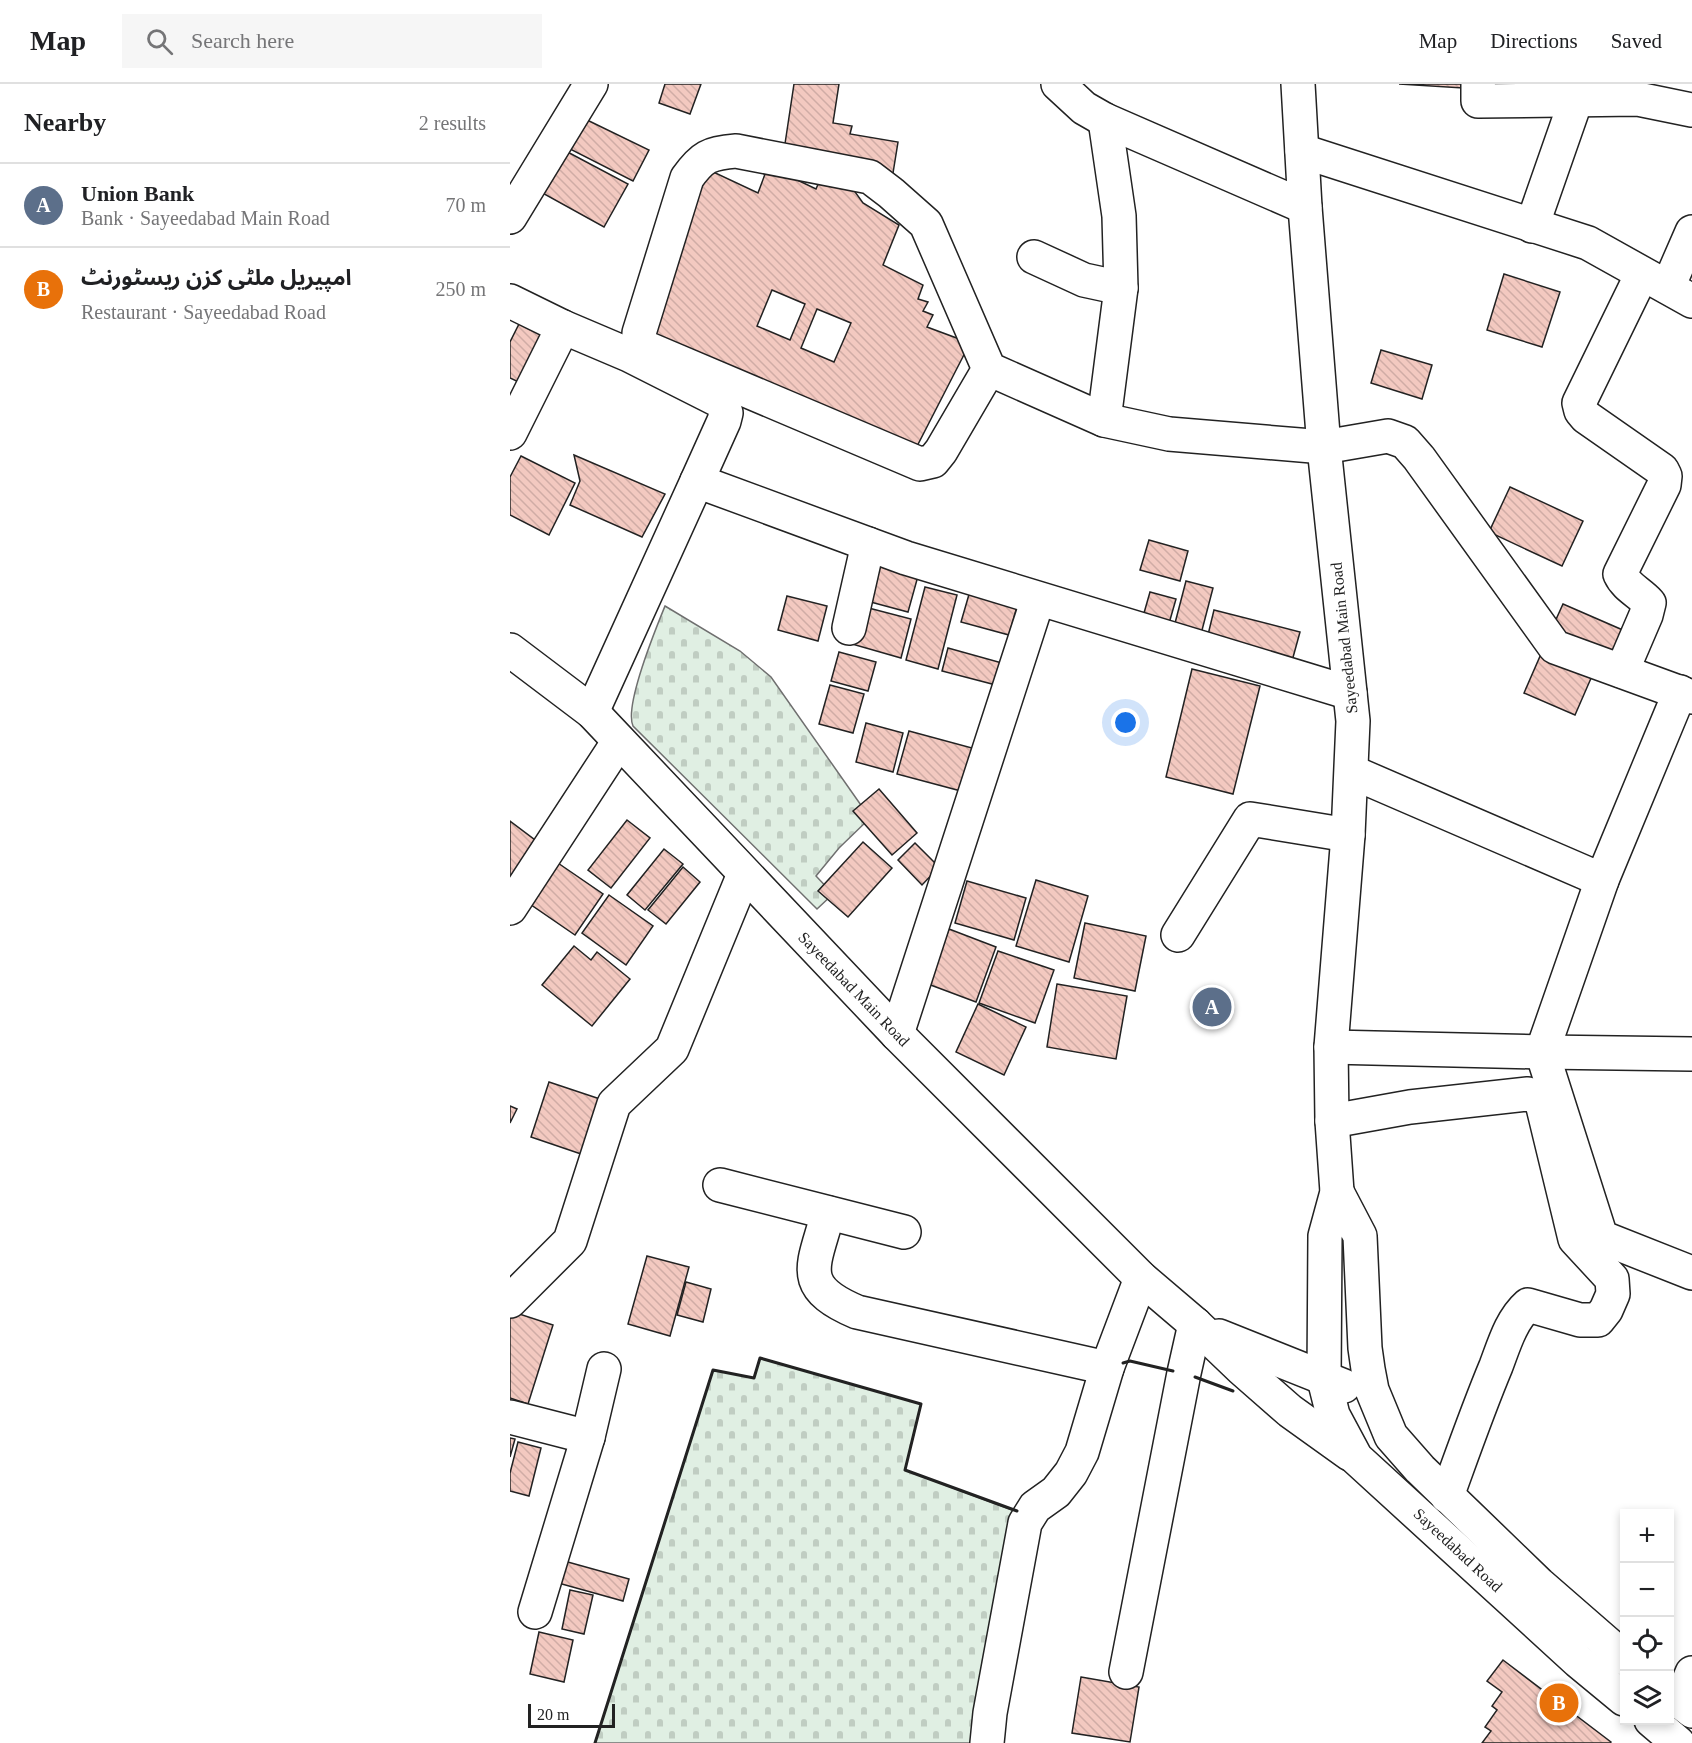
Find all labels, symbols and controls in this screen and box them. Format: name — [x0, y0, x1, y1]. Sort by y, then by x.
search box — [122, 14, 542, 68]
text: Map — [30, 25, 86, 56]
icon: search — [143, 25, 176, 58]
text: Search here — [191, 28, 294, 53]
text: Map — [1419, 29, 1457, 53]
text: Directions — [1490, 29, 1578, 53]
text: Saved — [1611, 29, 1662, 53]
text: Nearby — [24, 108, 106, 137]
text: 2 results — [419, 112, 486, 134]
text: Union Bank — [81, 181, 194, 206]
text: A — [36, 194, 51, 216]
text: 70 m — [445, 194, 486, 216]
text: Bank · Sayeedabad Main Road — [81, 207, 330, 229]
text: امپیریل ملٹی کزن ریسٹورنٹ — [81, 265, 352, 290]
text: B — [37, 278, 50, 300]
text: 250 m — [435, 278, 486, 300]
text: Restaurant · Sayeedabad Road — [81, 301, 326, 323]
street label: Sayeedabad Main Road — [1328, 561, 1361, 714]
your location — [1111, 708, 1140, 737]
street label: Sayeedabad Main Road — [794, 928, 913, 1050]
pin: A — [1192, 984, 1232, 1030]
street label: Sayeedabad Road — [1410, 1505, 1506, 1596]
map controls — [1620, 1509, 1674, 1725]
button: + — [1620, 1509, 1674, 1563]
button: − — [1620, 1563, 1674, 1617]
button: locate — [1620, 1617, 1674, 1671]
button: layers — [1620, 1671, 1674, 1725]
pin: B — [1540, 1680, 1578, 1726]
scale bar — [528, 1701, 615, 1728]
text: 20 m — [537, 1706, 569, 1723]

